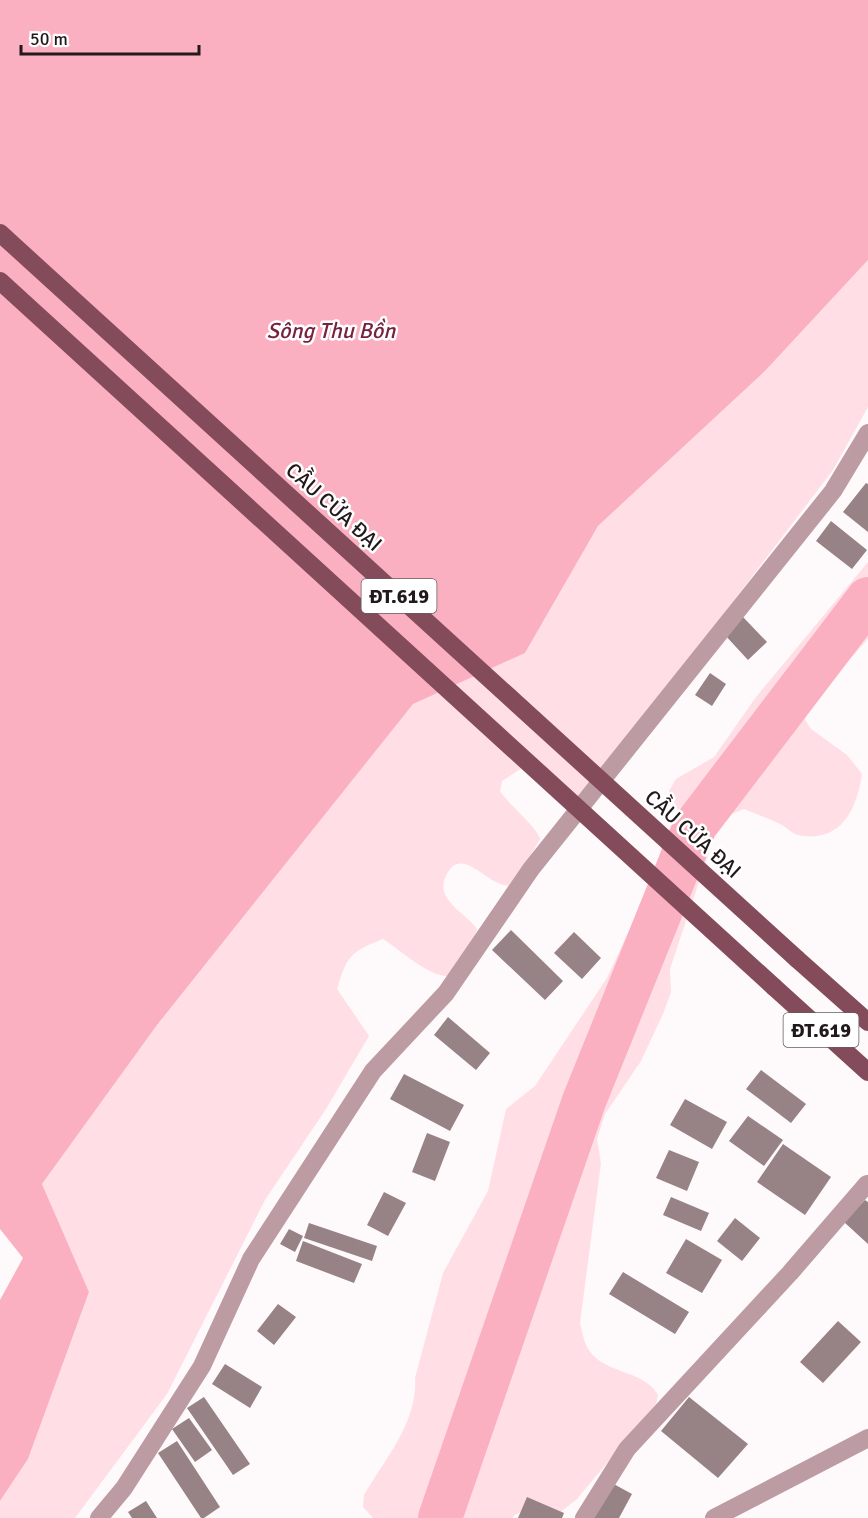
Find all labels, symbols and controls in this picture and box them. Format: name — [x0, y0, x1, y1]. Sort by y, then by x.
scale bar — [21, 18, 200, 56]
text: 50 m — [30, 28, 68, 50]
water label: Sông Thu Bồn — [267, 317, 396, 344]
street label: CẦU CỬA ĐẠI — [281, 454, 390, 557]
road number: ĐT.619 — [362, 579, 436, 613]
street label: CẦU CỬA ĐẠI — [640, 781, 749, 884]
road number: ĐT.619 — [784, 1013, 858, 1047]

